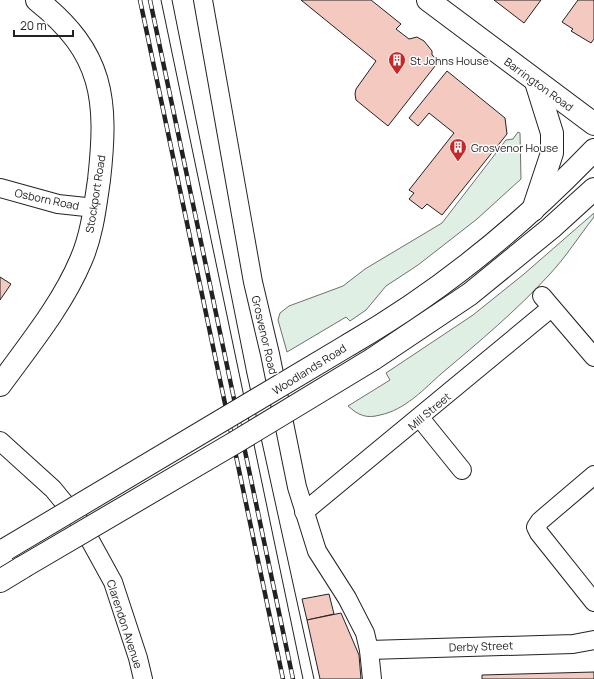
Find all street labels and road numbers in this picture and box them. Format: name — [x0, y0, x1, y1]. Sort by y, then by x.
street label: Barrington Road — [501, 54, 577, 114]
street label: Stockport Road — [81, 154, 109, 234]
street label: Osborn Road — [13, 185, 81, 213]
street label: Grosvenor Road — [249, 294, 281, 376]
street label: Woodlands Road — [269, 340, 349, 398]
street label: Mill Street — [404, 389, 454, 433]
street label: Clarendon Avenue — [104, 578, 147, 671]
street label: Derby Street — [449, 637, 513, 655]

